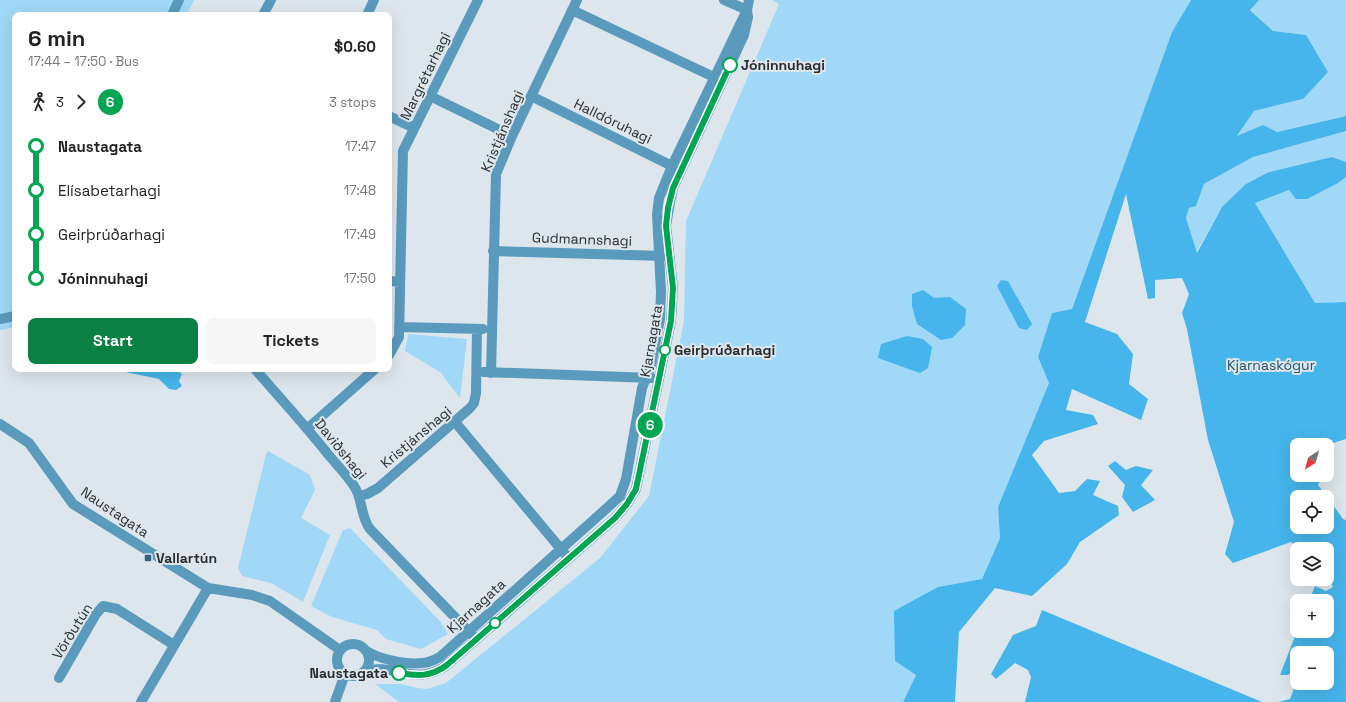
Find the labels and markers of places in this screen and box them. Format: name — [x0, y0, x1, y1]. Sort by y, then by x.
place label: Jóninnuhagi — [741, 56, 825, 74]
marker: Jóninnuhagi — [722, 57, 738, 73]
place label: Geirþrúðarhagi — [674, 341, 775, 359]
marker: Geirþrúðarhagi — [659, 344, 671, 356]
place label: Vallartún — [156, 549, 217, 567]
marker: Vallartún — [143, 553, 153, 563]
unlabelled marker — [489, 617, 501, 629]
place label: Naustagata — [310, 664, 388, 682]
marker: Naustagata — [391, 665, 407, 681]

